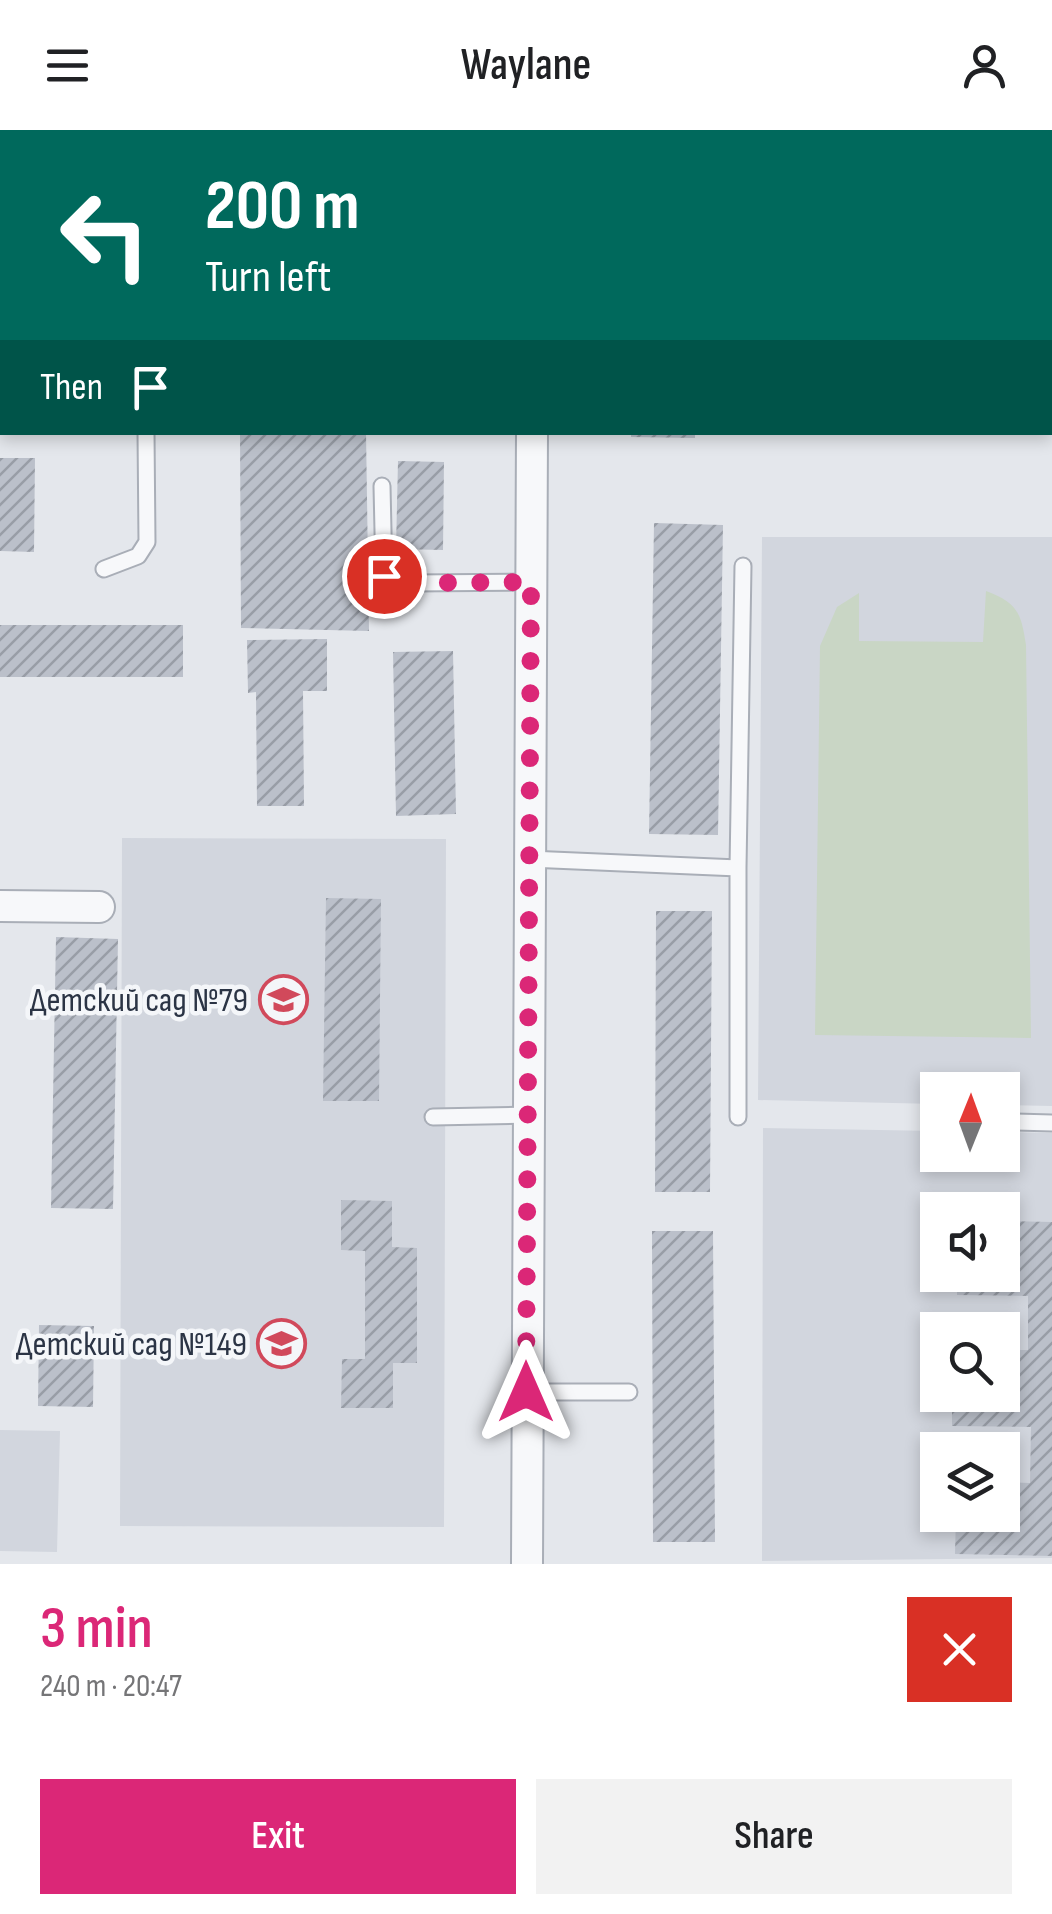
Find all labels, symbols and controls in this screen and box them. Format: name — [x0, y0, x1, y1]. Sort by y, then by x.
icon: menu — [40, 38, 95, 93]
text: Waylane — [461, 38, 591, 93]
icon: person — [957, 38, 1012, 93]
text: 200 m — [205, 165, 360, 249]
icon: left — [40, 170, 170, 300]
text: Turn left — [205, 250, 331, 305]
icon: arrive — [123, 360, 178, 415]
text: Then — [40, 365, 103, 410]
pin — [342, 534, 427, 619]
icon: arrive — [357, 549, 412, 604]
school or university icon: Детский сад №79 — [257, 974, 309, 1026]
place label: Детский сад №79 — [30, 979, 248, 1022]
north arrow — [920, 1072, 1020, 1172]
map controls — [920, 1072, 1020, 1532]
button: sound — [920, 1192, 1020, 1292]
button: search — [920, 1312, 1020, 1412]
school or university icon: Детский сад №149 — [256, 1318, 308, 1370]
place label: Детский сад №149 — [16, 1323, 247, 1366]
position arrow — [474, 1340, 578, 1444]
button: layers — [920, 1432, 1020, 1532]
text: 3 min — [40, 1593, 153, 1665]
button: close — [907, 1597, 1012, 1702]
text: 240 m · 20:47 — [40, 1667, 182, 1706]
button: Exit — [40, 1779, 516, 1894]
button: Share — [536, 1779, 1012, 1894]

